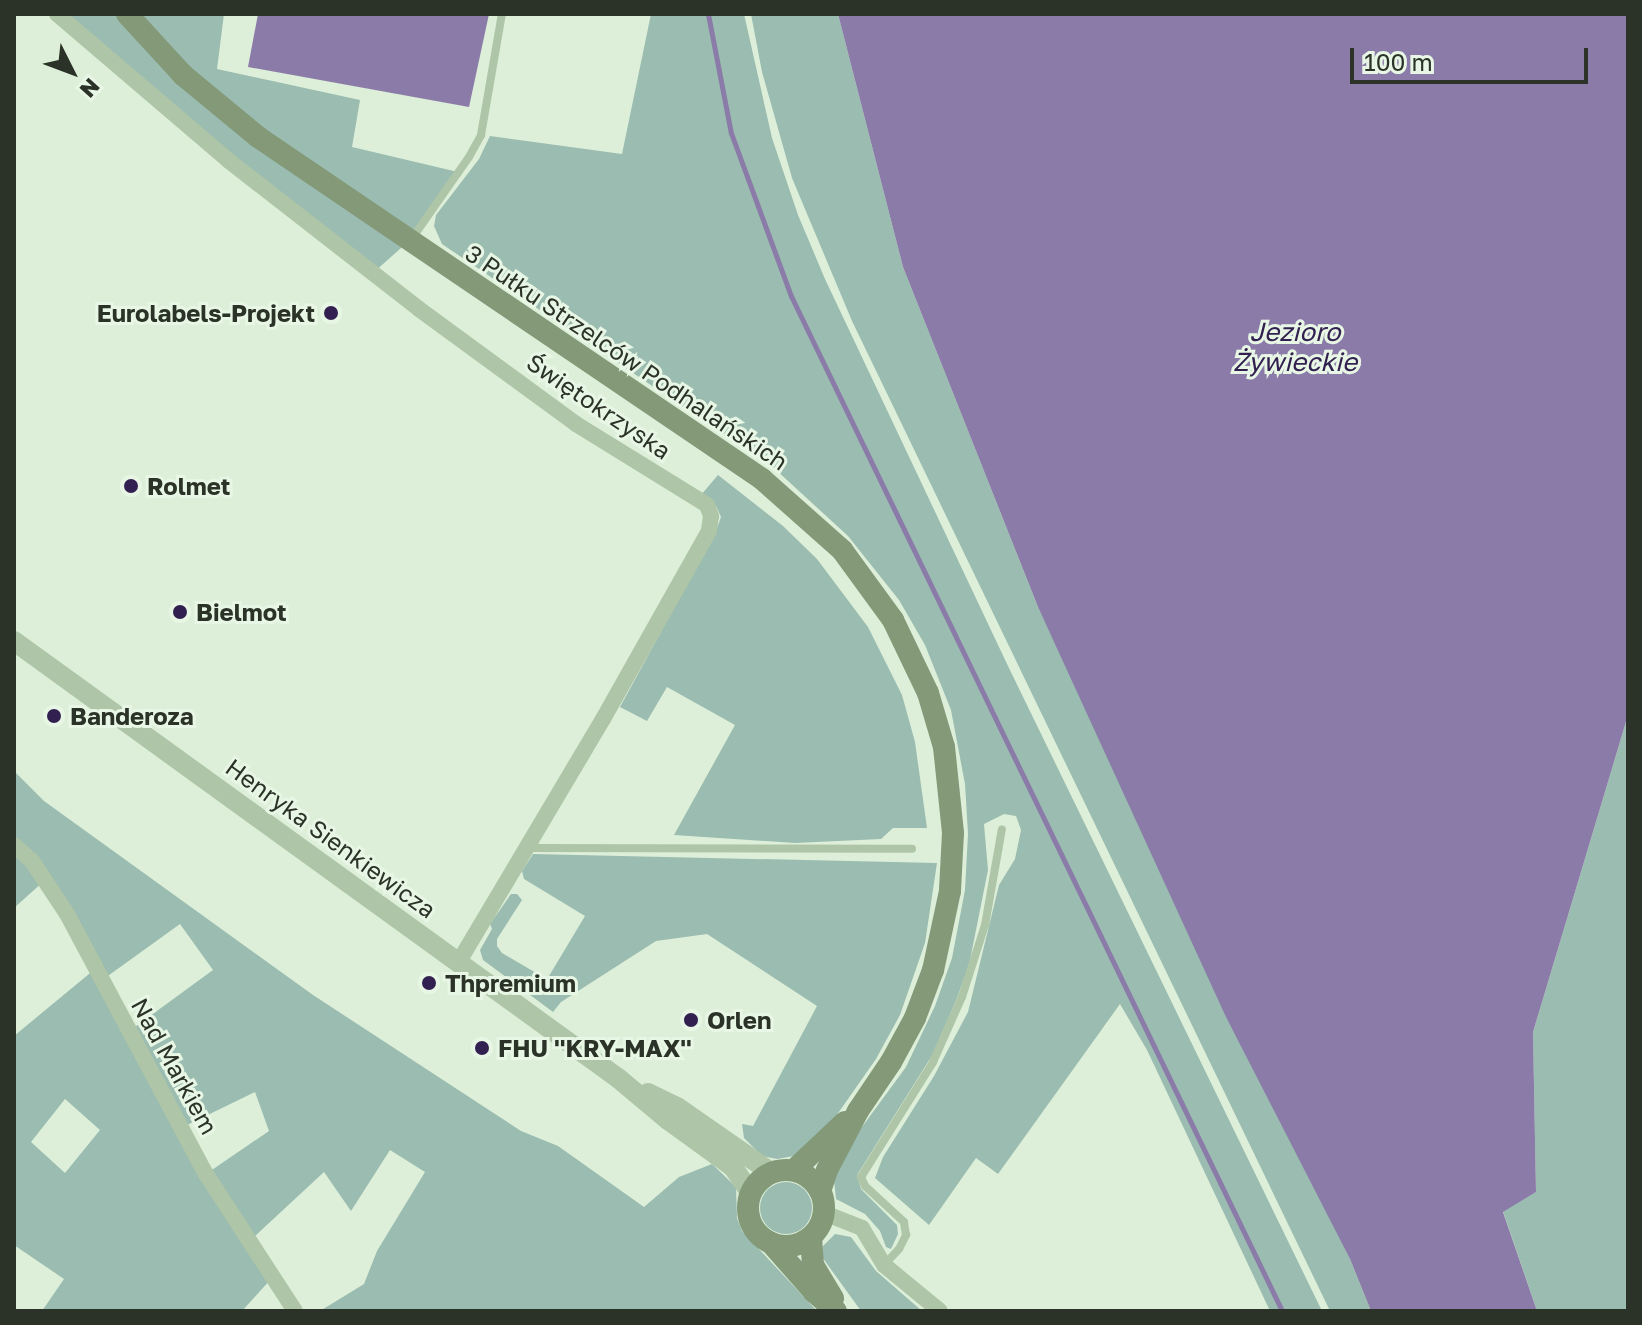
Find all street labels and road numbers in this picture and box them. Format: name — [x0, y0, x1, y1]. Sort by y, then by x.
street label: 3 Pułku Strzelców Podhalańskich — [460, 238, 794, 476]
street label: Świętokrzyska — [521, 347, 677, 465]
street label: Henryka Sienkiewicza — [221, 752, 441, 924]
street label: Nad Markiem — [126, 993, 224, 1139]

